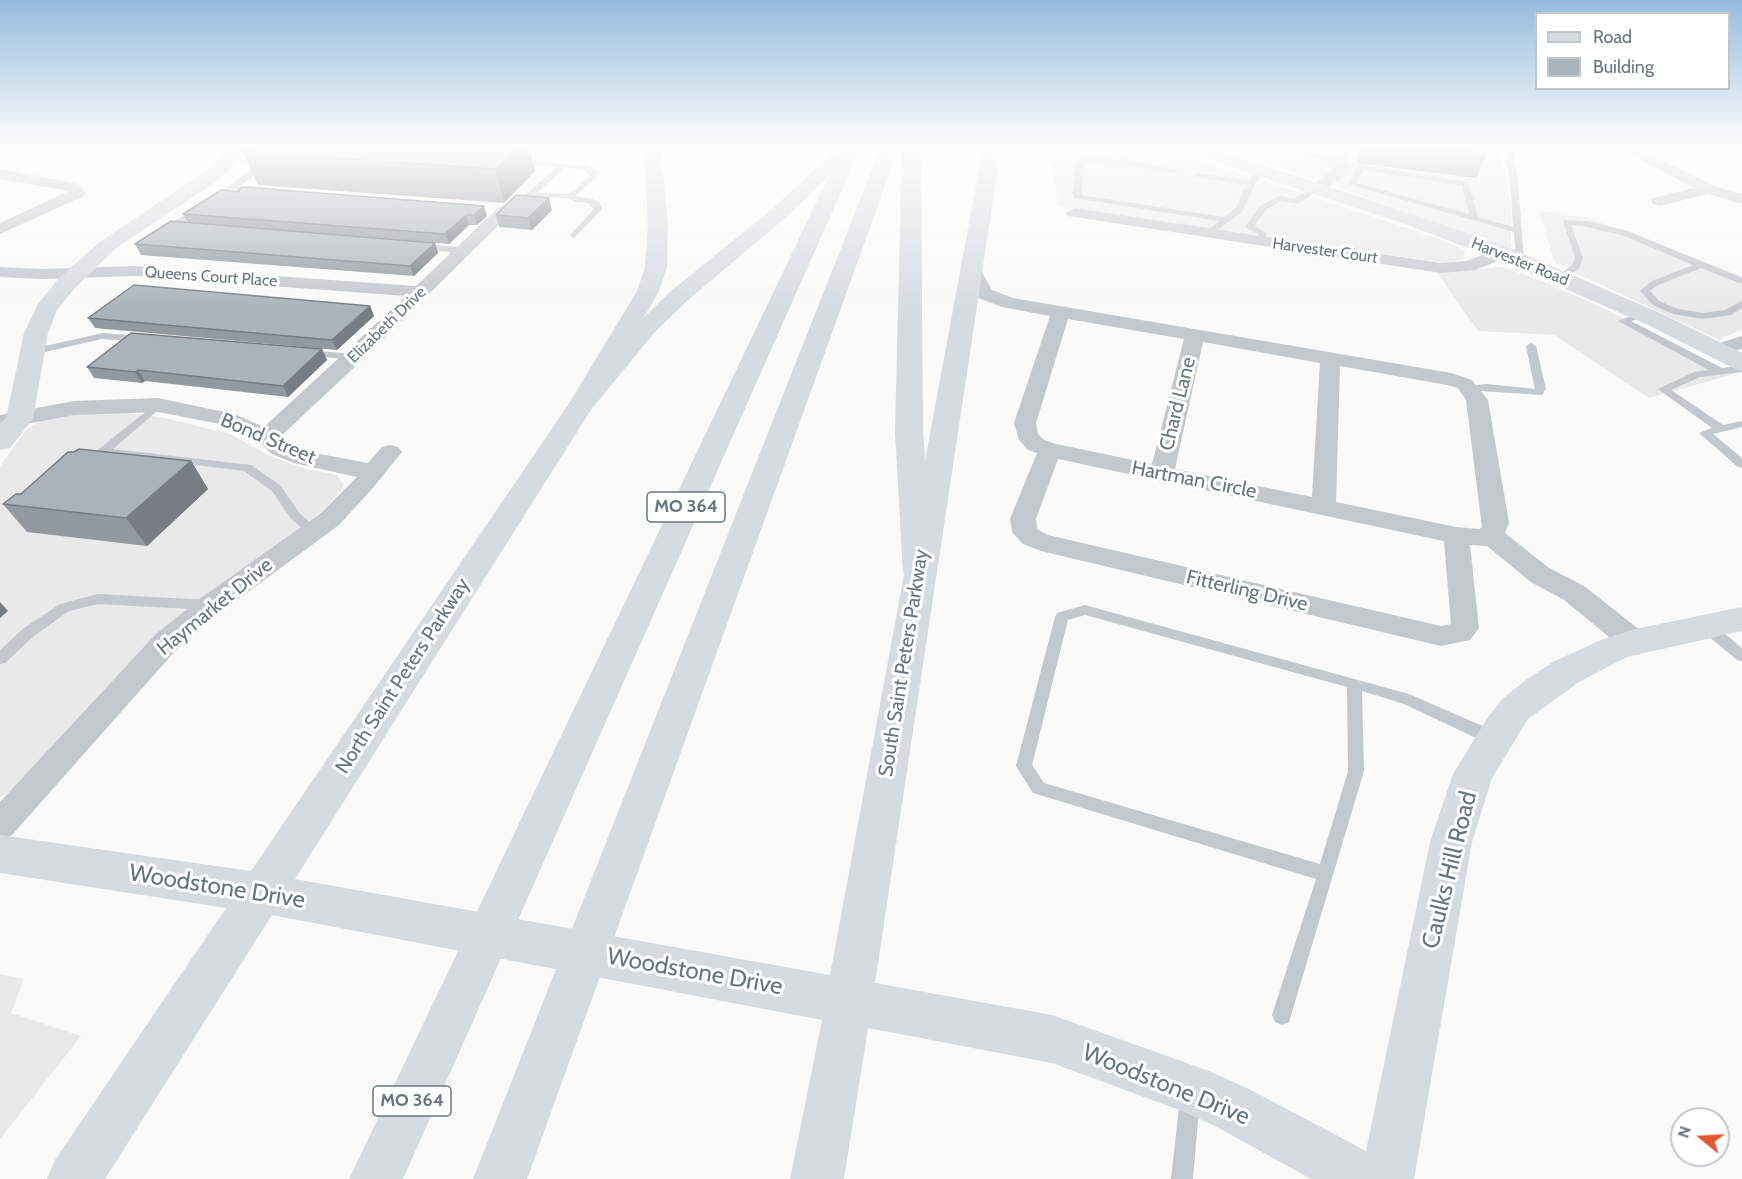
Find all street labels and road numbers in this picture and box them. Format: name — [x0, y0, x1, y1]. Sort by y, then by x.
street label: Harvester Court — [1271, 234, 1379, 268]
street label: Harvester Road — [1469, 234, 1571, 290]
street label: Queens Court Place — [144, 263, 278, 291]
street label: Elizabeth Drive — [344, 283, 430, 367]
street label: Chard Lane — [1155, 355, 1201, 453]
street label: Bond Street — [217, 408, 319, 470]
street label: Hartman Circle — [1130, 456, 1258, 504]
road number: MO 364 — [647, 492, 725, 522]
street label: South Saint Peters Parkway — [874, 547, 934, 779]
street label: Haymarket Drive — [152, 553, 278, 661]
street label: Fitterling Drive — [1184, 565, 1310, 617]
street label: North Saint Peters Parkway — [331, 574, 475, 778]
street label: Caulks Hill Road — [1417, 788, 1483, 952]
street label: Woodstone Drive — [127, 859, 307, 915]
street label: Woodstone Drive — [605, 942, 785, 1002]
street label: Woodstone Drive — [1078, 1038, 1254, 1132]
road number: MO 364 — [373, 1086, 451, 1116]

